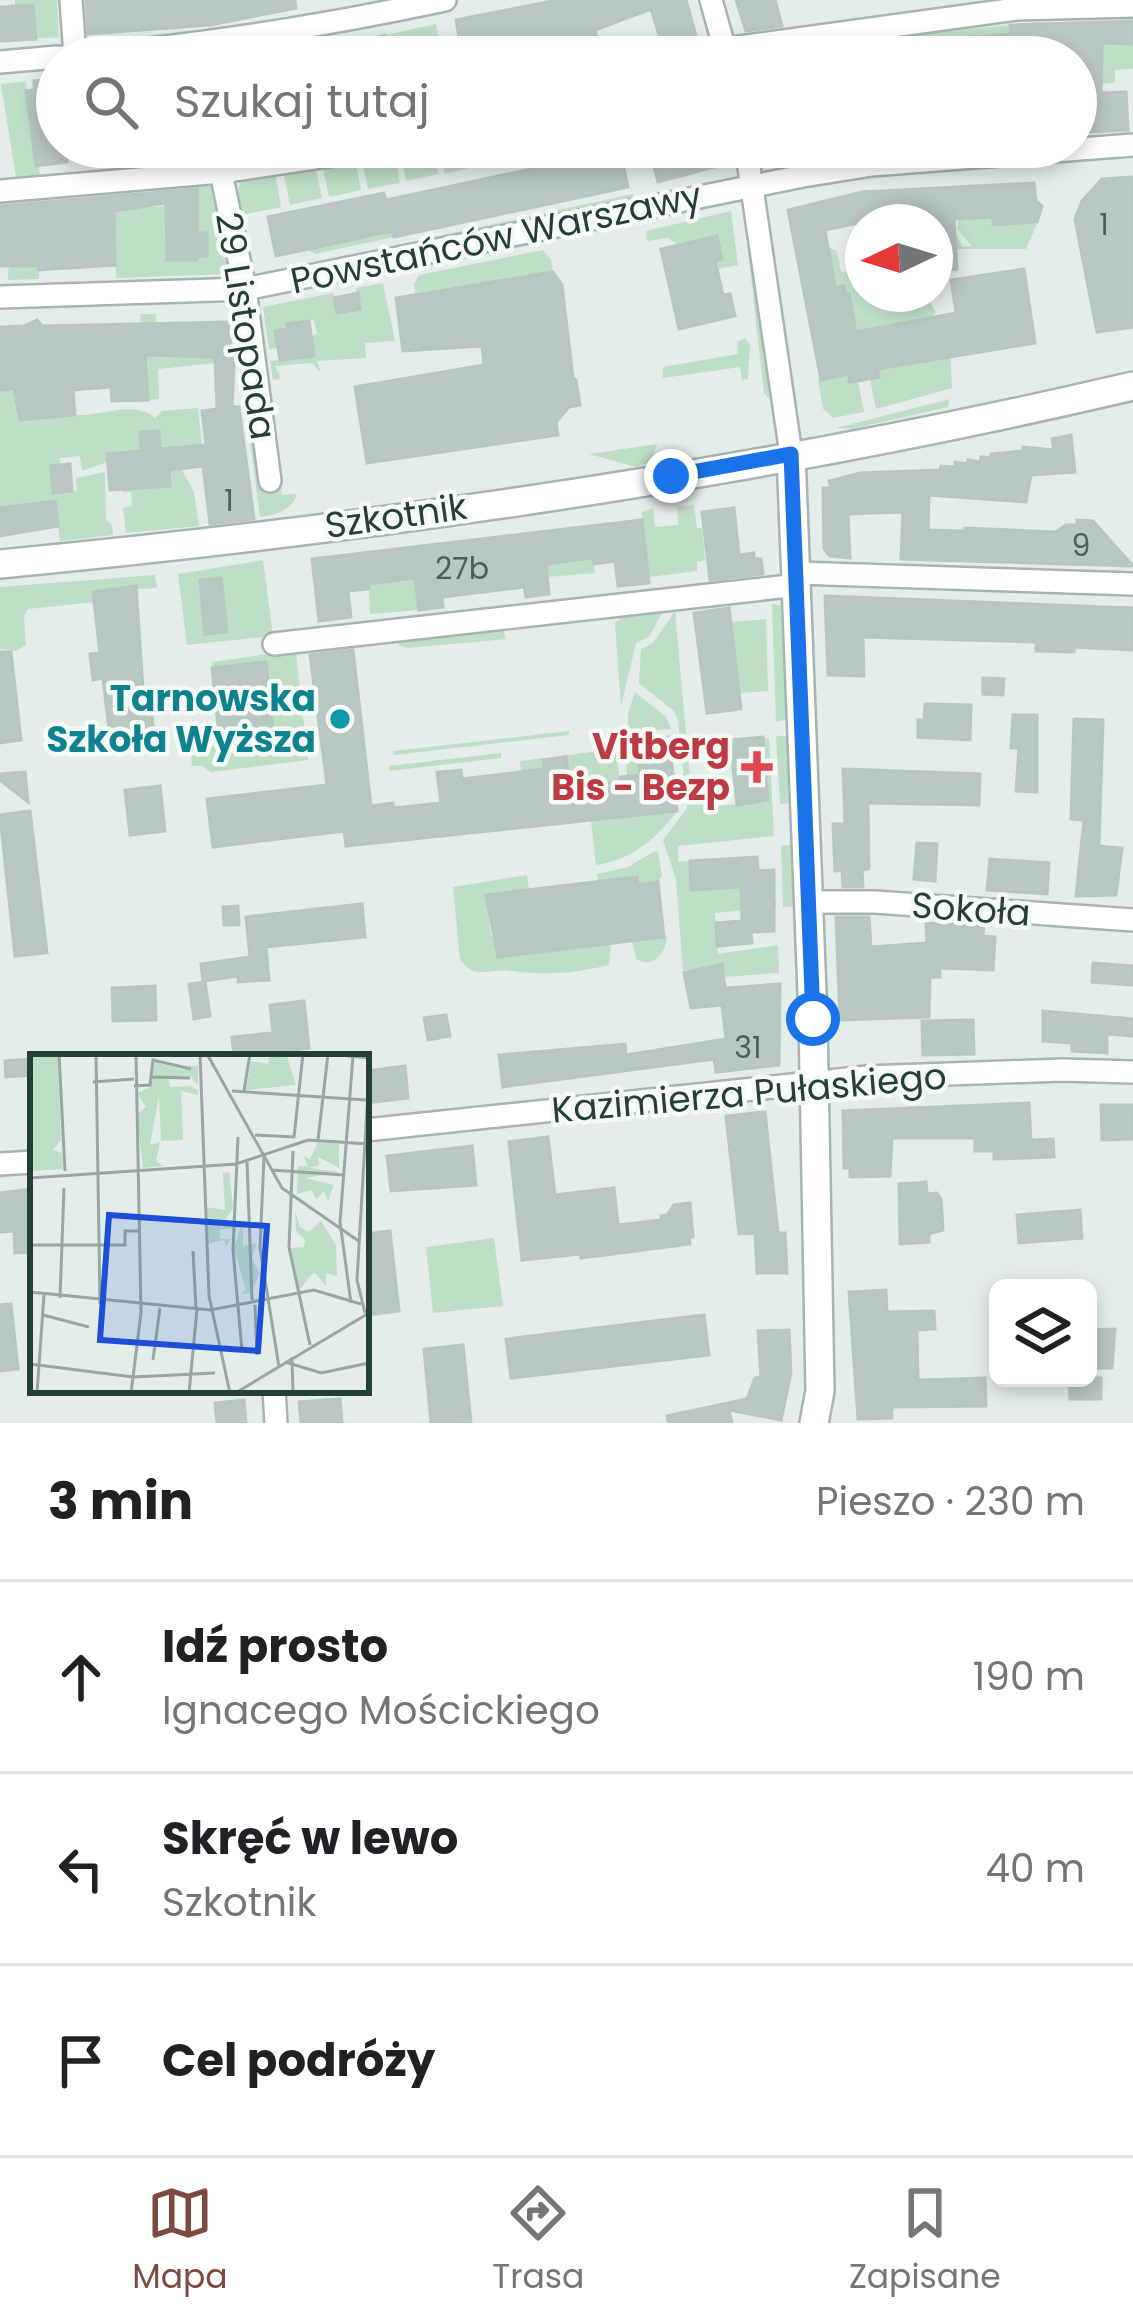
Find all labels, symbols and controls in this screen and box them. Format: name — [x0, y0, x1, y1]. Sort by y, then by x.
search box — [36, 36, 1097, 168]
icon: search — [78, 69, 144, 135]
text: Szukaj tutaj — [174, 70, 430, 133]
street label: Powstańców Warszawy — [286, 170, 706, 306]
house number: 1 — [1099, 203, 1109, 246]
north arrow — [845, 204, 953, 312]
street label: 29 Listopada — [203, 209, 289, 443]
route end — [644, 449, 698, 503]
house number: 1 — [224, 479, 234, 522]
street label: Szkotnik — [322, 481, 471, 551]
house number: 9 — [1072, 524, 1090, 567]
house number: 27b — [435, 547, 489, 590]
place label: Tarnowska Szkoła Wyższa — [46, 673, 316, 765]
marker: Tarnowska Szkoła Wyższa — [327, 706, 353, 732]
place label: Vitberg Bis - Bezp — [551, 721, 730, 813]
marker: Vitberg Bis - Bezp — [741, 751, 773, 783]
street label: Sokoła — [910, 879, 1032, 939]
route start — [786, 992, 840, 1046]
house number: 31 — [734, 1026, 762, 1069]
street label: Kazimierza Pułaskiego — [549, 1050, 949, 1136]
inset map — [30, 1054, 369, 1393]
map controls — [989, 1279, 1097, 1387]
button: layers — [989, 1279, 1097, 1387]
text: 3 min — [48, 1465, 193, 1537]
text: Pieszo · 230 m — [816, 1474, 1085, 1529]
text: Idź prosto — [162, 1615, 388, 1678]
icon: ahead — [48, 1644, 114, 1710]
text: 190 m — [973, 1649, 1085, 1704]
text: Ignacego Mościckiego — [162, 1683, 600, 1738]
text: Skręć w lewo — [162, 1807, 458, 1870]
icon: left — [48, 1836, 114, 1902]
text: 40 m — [985, 1841, 1085, 1896]
text: Szkotnik — [162, 1875, 317, 1930]
icon: arrive — [48, 2028, 114, 2094]
text: Cel podróży — [162, 2029, 435, 2092]
tab: Mapa — [132, 2180, 228, 2302]
tab: Trasa — [492, 2180, 584, 2302]
tab: Zapisane — [849, 2180, 1001, 2302]

